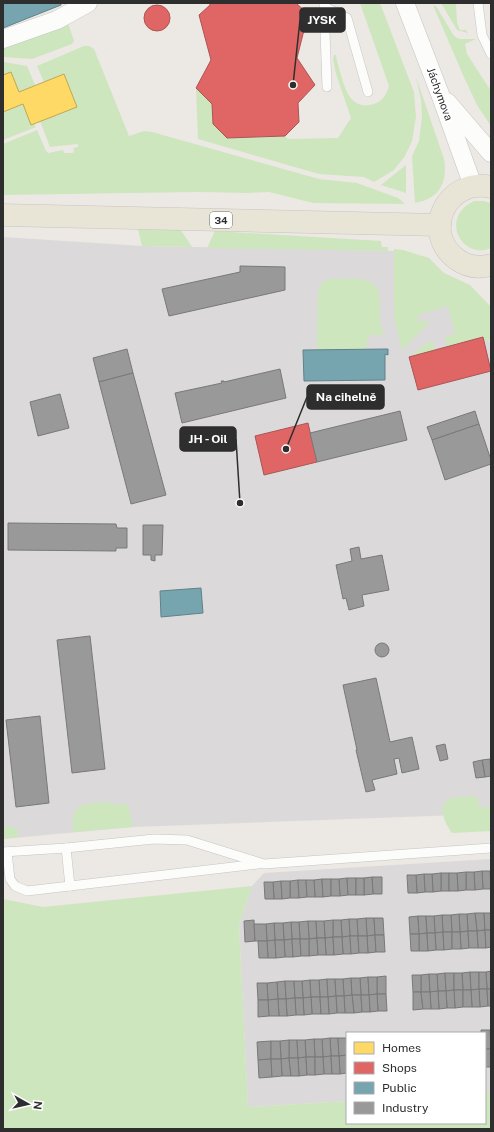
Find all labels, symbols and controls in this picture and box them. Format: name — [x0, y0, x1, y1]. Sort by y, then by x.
callout: JYSK — [300, 8, 345, 32]
text: JYSK — [307, 13, 337, 27]
street label: Jáchymova — [425, 66, 455, 122]
road number: 34 — [210, 212, 232, 228]
callout: Na cihelně — [307, 385, 384, 409]
text: Na cihelně — [316, 390, 376, 404]
callout: JH - Oil — [180, 427, 236, 451]
text: JH - Oil — [189, 432, 227, 446]
legend — [346, 1032, 486, 1124]
text: Homes — [382, 1041, 421, 1055]
text: Shops — [382, 1061, 417, 1075]
text: Public — [382, 1081, 417, 1095]
north arrow — [8, 1084, 48, 1124]
text: N — [31, 1100, 44, 1110]
text: Industry — [382, 1101, 429, 1115]

